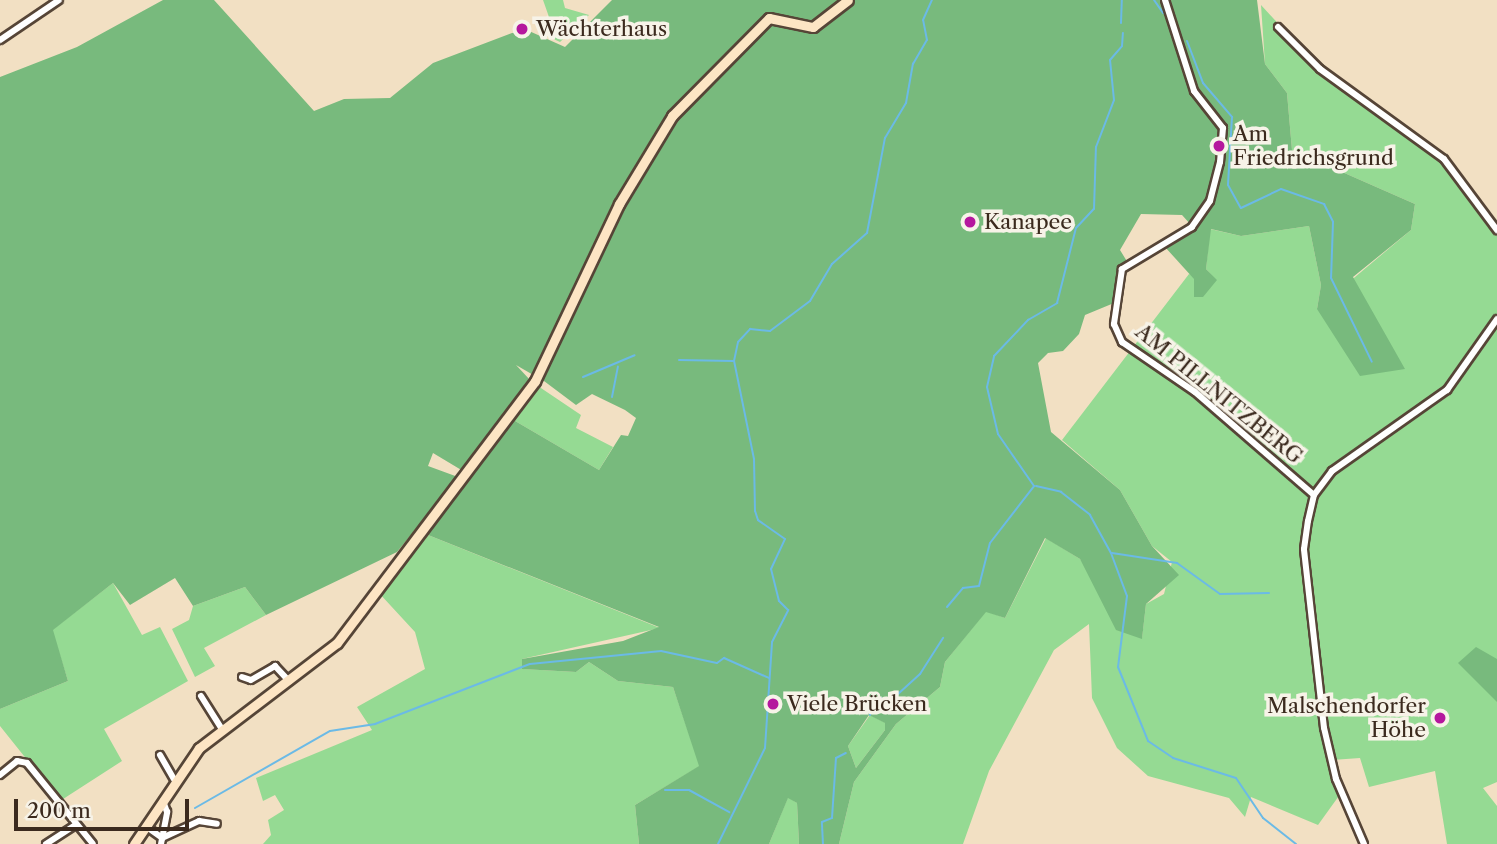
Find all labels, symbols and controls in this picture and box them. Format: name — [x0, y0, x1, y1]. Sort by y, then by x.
place label: Wächterhaus — [536, 16, 667, 42]
marker: Wächterhaus — [514, 21, 530, 37]
place label: Am Friedrichsgrund — [1233, 121, 1394, 171]
marker: Am Friedrichsgrund — [1211, 138, 1227, 154]
place label: Kanapee — [984, 209, 1072, 235]
marker: Kanapee — [962, 214, 978, 230]
street label: AM PILLNITZBERG — [1130, 319, 1308, 469]
place label: Viele Brücken — [787, 691, 927, 717]
place label: Malschendorfer Höhe — [1267, 693, 1426, 743]
marker: Viele Brücken — [765, 696, 781, 712]
marker: Malschendorfer Höhe — [1432, 710, 1448, 726]
scale bar — [18, 784, 192, 828]
text: 200 m — [27, 798, 91, 823]

